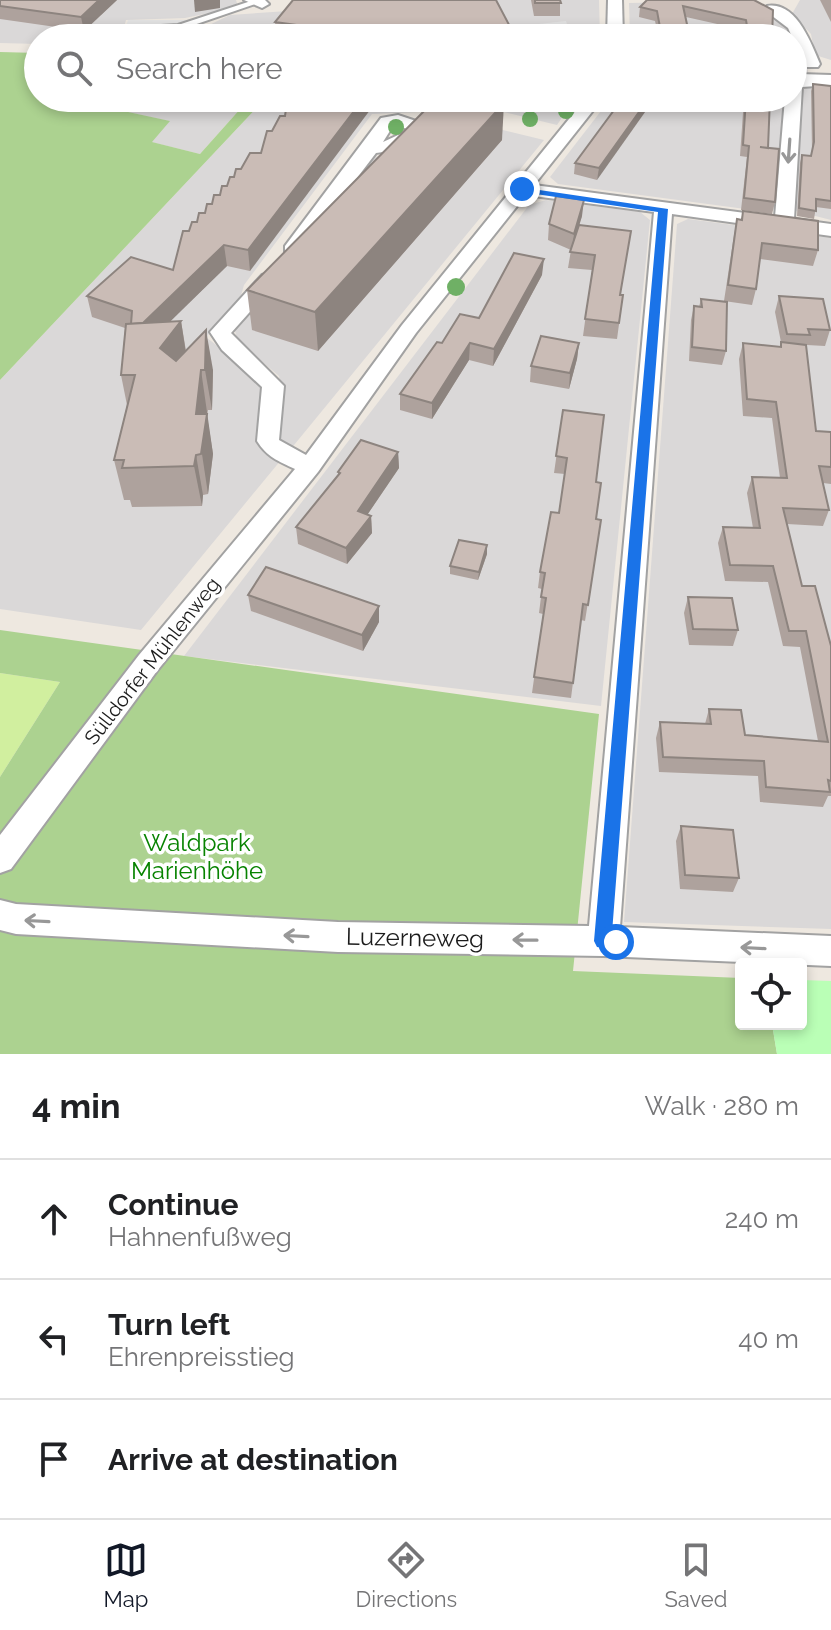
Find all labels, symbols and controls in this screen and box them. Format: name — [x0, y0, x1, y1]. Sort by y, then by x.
search box — [24, 24, 807, 112]
icon: search — [52, 46, 96, 90]
text: Search here — [116, 51, 283, 86]
one-way arrow — [781, 138, 796, 164]
route end — [504, 171, 540, 207]
street label: Sülldorfer Mühlenweg — [79, 573, 225, 749]
park label: Waldpark Marienhöhe — [131, 828, 263, 885]
one-way arrow — [24, 913, 51, 928]
street label: Luzerneweg — [346, 922, 484, 953]
route start — [598, 924, 634, 960]
one-way arrow — [283, 928, 310, 943]
one-way arrow — [512, 932, 539, 948]
one-way arrow — [740, 940, 767, 955]
map controls — [735, 958, 807, 1030]
button: locate — [735, 958, 807, 1030]
text: 4 min — [32, 1086, 120, 1126]
text: Walk · 280 m — [645, 1091, 799, 1121]
text: Continue — [108, 1187, 239, 1222]
icon: ahead — [32, 1197, 76, 1241]
text: 240 m — [725, 1204, 799, 1234]
text: Hahnenfußweg — [108, 1222, 292, 1252]
text: Turn left — [108, 1307, 230, 1342]
icon: left — [32, 1317, 76, 1361]
text: 40 m — [738, 1324, 799, 1354]
text: Ehrenpreisstieg — [108, 1342, 295, 1372]
icon: arrive — [32, 1437, 76, 1481]
text: Arrive at destination — [108, 1442, 398, 1477]
tab: Map — [104, 1538, 148, 1612]
tab: Directions — [356, 1538, 457, 1612]
tab: Saved — [664, 1538, 727, 1612]

